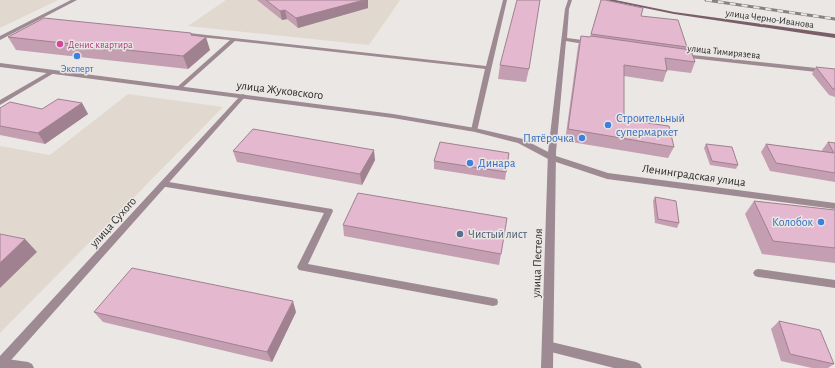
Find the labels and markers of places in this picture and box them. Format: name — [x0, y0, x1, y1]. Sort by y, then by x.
marker: Денис квартира — [55, 39, 65, 49]
place label: Денис квартира — [68, 40, 133, 50]
marker: Эксперт — [72, 51, 82, 61]
place label: Эксперт — [61, 64, 94, 74]
place label: Строительный супермаркет — [616, 112, 685, 139]
marker: Строительный супермаркет — [603, 120, 613, 130]
place label: Пятёрочка — [523, 132, 575, 144]
marker: Пятёрочка — [577, 133, 587, 143]
place label: Динара — [478, 157, 516, 169]
marker: Динара — [465, 158, 475, 168]
place label: Колобок — [772, 216, 813, 228]
marker: Колобок — [816, 217, 826, 227]
place label: Чистый лист — [468, 228, 528, 240]
marker: Чистый лист — [455, 229, 465, 239]

